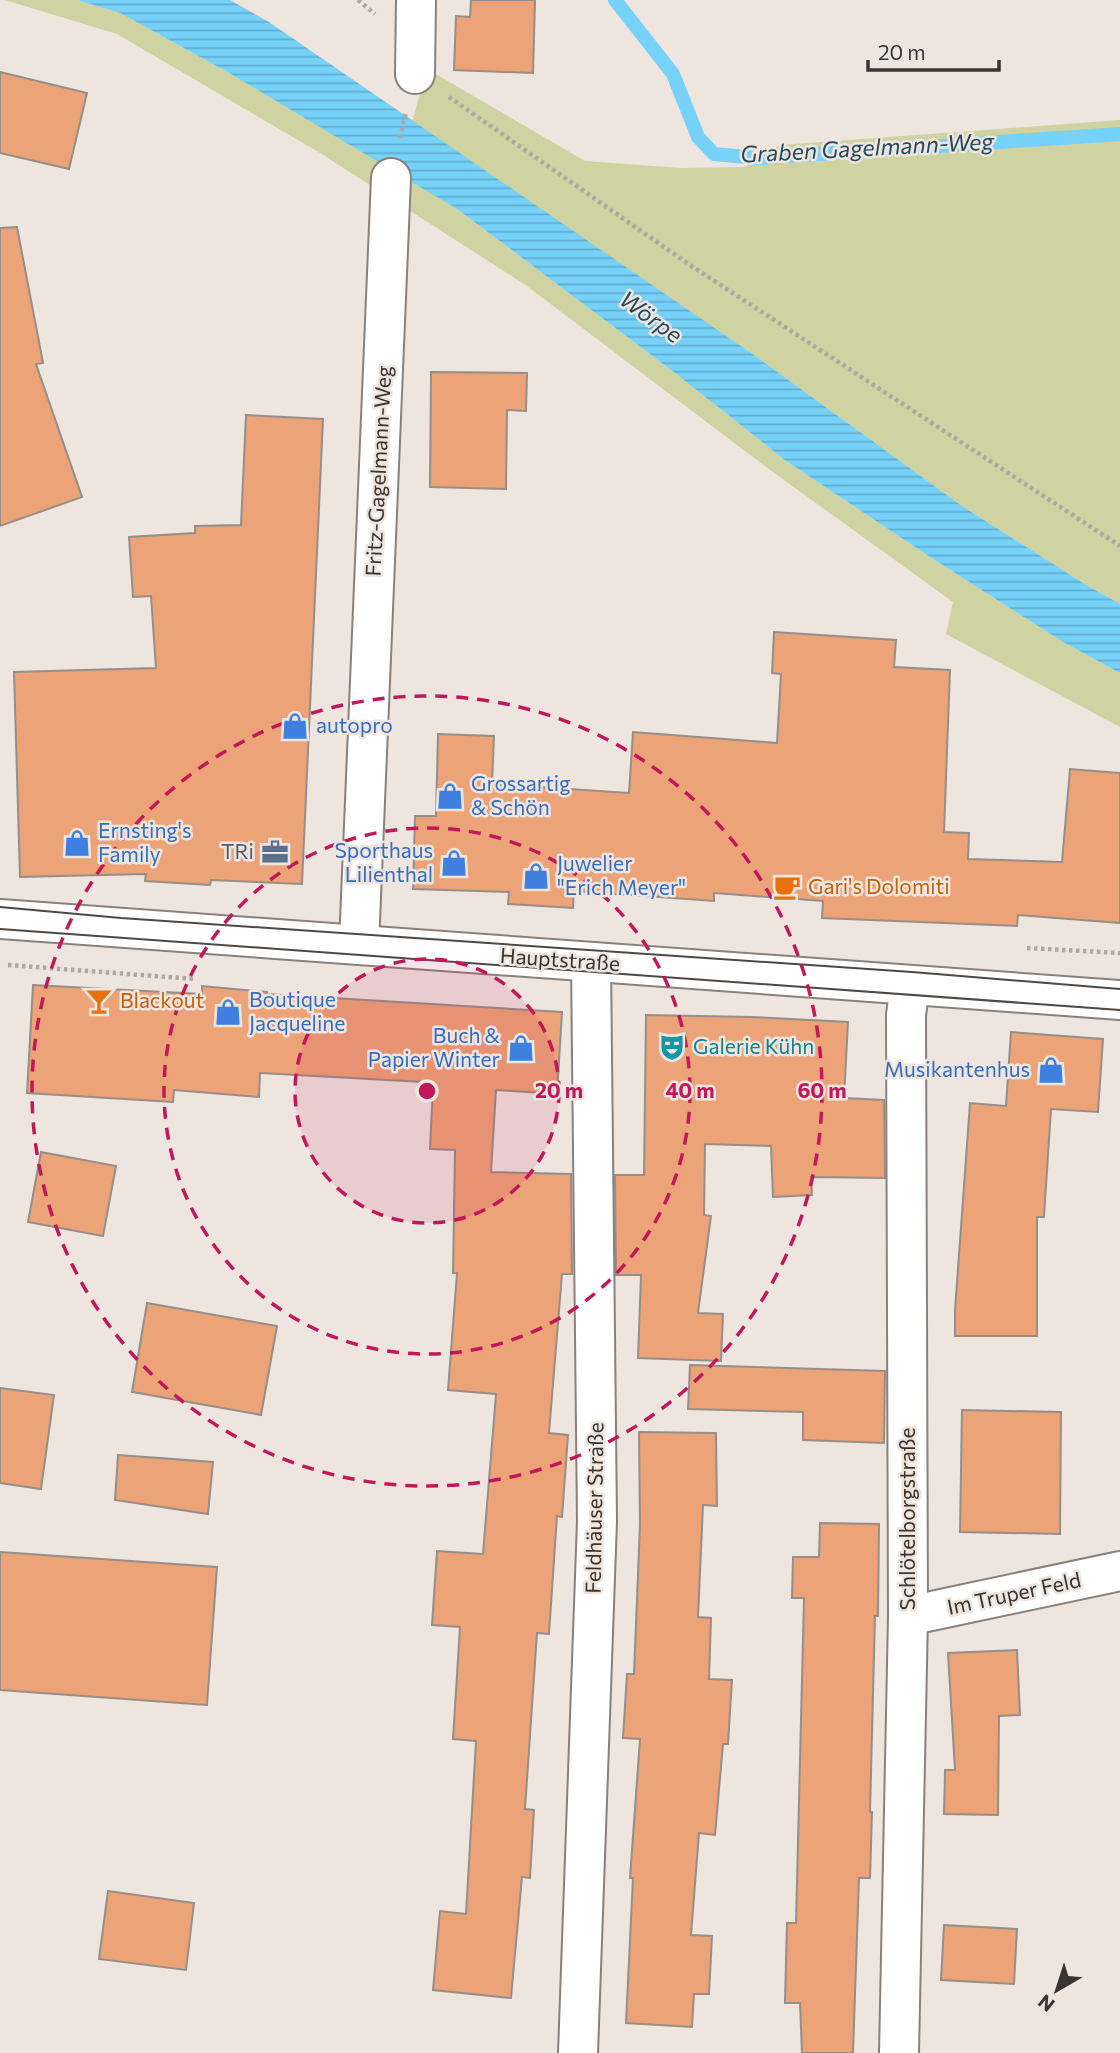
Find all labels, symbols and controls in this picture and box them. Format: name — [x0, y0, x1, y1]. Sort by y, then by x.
scale bar — [868, 28, 999, 72]
text: 20 m — [878, 39, 926, 64]
water label: Graben Gagelmann-Weg — [739, 126, 996, 168]
water label: Wörpe — [615, 284, 688, 348]
street label: Fritz-Gagelmann-Weg — [359, 365, 396, 577]
shop icon: autopro — [280, 711, 310, 741]
place label: autopro — [316, 712, 393, 737]
place label: Grossartig & Schön — [471, 770, 571, 819]
shop icon: Grossartig & Schön — [435, 781, 465, 811]
place label: Ernsting's Family — [98, 817, 192, 866]
shop icon: Ernsting's Family — [62, 828, 92, 858]
office icon: TRi — [260, 837, 290, 867]
place label: Sporthaus Lilienthal — [334, 837, 433, 886]
place label: TRi — [221, 838, 254, 863]
shop icon: Sporthaus Lilienthal — [439, 848, 469, 878]
place label: Juwelier "Erich Meyer" — [557, 850, 686, 899]
shop icon: Juwelier "Erich Meyer" — [521, 861, 551, 891]
cafe icon: Gari's Dolomiti — [772, 872, 802, 902]
place label: Gari's Dolomiti — [808, 873, 950, 898]
street label: Hauptstraße — [499, 942, 621, 975]
bar icon: Blackout — [84, 986, 114, 1016]
place label: Boutique Jacqueline — [249, 986, 345, 1035]
place label: Blackout — [120, 987, 204, 1012]
shop icon: Boutique Jacqueline — [213, 997, 243, 1027]
place label: Buch & Papier Winter — [368, 1022, 501, 1071]
theatre icon: Galerie Kühn — [657, 1032, 687, 1062]
shop icon: Buch & Papier Winter — [506, 1033, 536, 1063]
place label: Galerie Kühn — [693, 1033, 814, 1058]
shop icon: Musikantenhus — [1036, 1055, 1066, 1085]
place label: Musikantenhus — [884, 1056, 1030, 1081]
text: 20 m — [535, 1077, 583, 1102]
text: 40 m — [665, 1077, 715, 1102]
text: 60 m — [797, 1077, 847, 1102]
centre of rings — [415, 1079, 439, 1103]
street label: Feldhäuser Straße — [580, 1422, 607, 1594]
street label: Schlötelborgstraße — [894, 1427, 919, 1611]
street label: Im Truper Feld — [945, 1566, 1083, 1619]
north arrow — [1022, 1955, 1092, 2025]
text: N — [1033, 1990, 1059, 2017]

